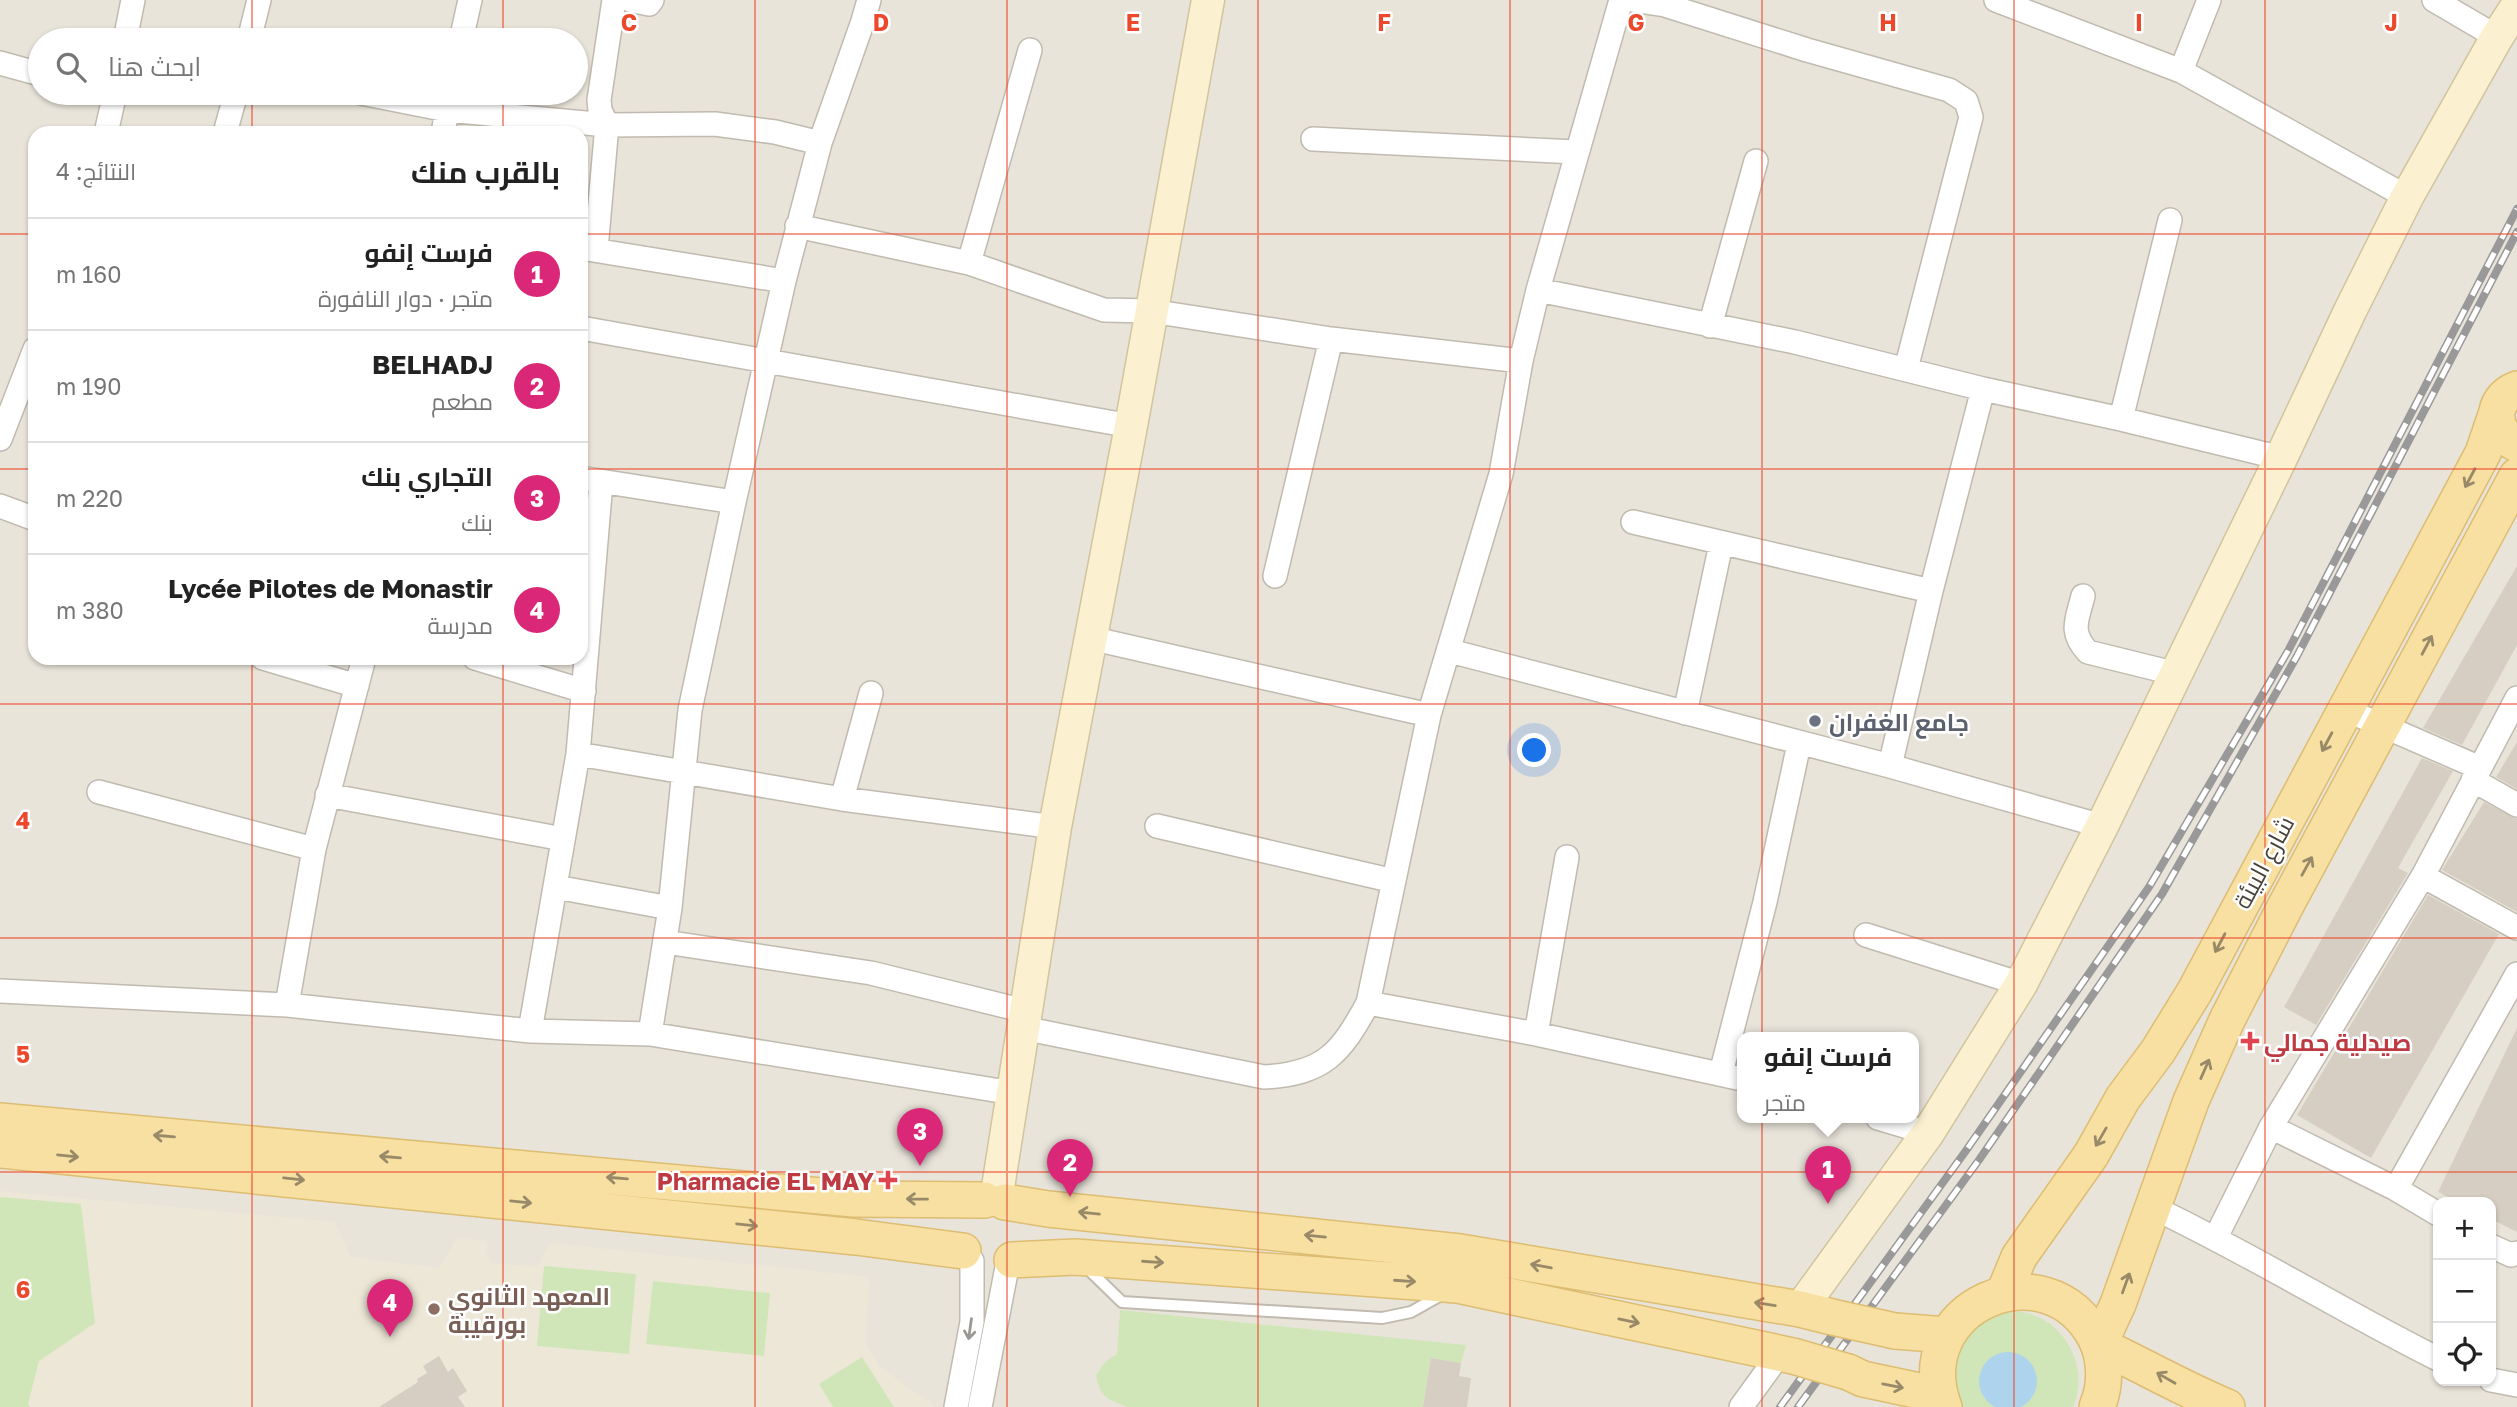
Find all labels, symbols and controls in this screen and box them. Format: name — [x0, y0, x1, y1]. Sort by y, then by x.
text: C — [621, 8, 637, 36]
text: D — [873, 8, 889, 36]
text: E — [1126, 8, 1140, 36]
text: F — [1377, 8, 1391, 36]
text: G — [1628, 8, 1644, 36]
text: H — [1879, 8, 1897, 36]
text: I — [2135, 8, 2143, 36]
text: J — [2384, 8, 2398, 36]
search box — [28, 28, 588, 105]
icon: search — [52, 48, 90, 86]
text: ابحث هنا — [108, 51, 201, 82]
text: بالقرب منك — [411, 154, 560, 190]
text: النتائج: 4 — [56, 157, 136, 185]
text: فرست إنفو — [365, 237, 493, 268]
text: 160 m — [56, 260, 121, 288]
text: 1 — [531, 260, 543, 288]
text: متجر · دوار النافورة — [318, 284, 493, 312]
text: BELHADJ — [372, 349, 493, 380]
text: 190 m — [56, 372, 121, 400]
text: 2 — [530, 372, 544, 400]
text: مطعم — [431, 387, 493, 415]
text: التجاري بنك — [361, 461, 493, 492]
one-way arrow — [2462, 467, 2476, 487]
text: 220 m — [56, 484, 123, 512]
text: 3 — [530, 484, 544, 512]
text: بنك — [461, 508, 493, 536]
text: Lycée Pilotes de Monastir — [168, 573, 493, 604]
text: 380 m — [56, 596, 124, 624]
text: 4 — [530, 596, 544, 624]
text: مدرسة — [428, 611, 493, 639]
one-way arrow — [2421, 635, 2435, 656]
place label: جامع الغفران — [1829, 707, 1969, 739]
marker: جامع الغفران — [1807, 713, 1823, 729]
one-way arrow — [2319, 732, 2333, 752]
your location — [1517, 733, 1551, 767]
text: 4 — [16, 806, 30, 834]
street label: شارع البيئة — [2227, 811, 2302, 915]
one-way arrow — [2300, 857, 2314, 877]
one-way arrow — [2213, 933, 2227, 953]
place label: صيدلية جمالي — [2264, 1027, 2411, 1062]
popup — [1737, 1032, 1919, 1123]
marker: صيدلية جمالي — [2242, 1033, 2258, 1049]
text: 5 — [16, 1040, 30, 1068]
text: فرست إنفو — [1764, 1041, 1892, 1072]
one-way arrow — [2199, 1059, 2212, 1081]
text: متجر — [1764, 1088, 1806, 1116]
pin: 3 — [897, 1108, 943, 1166]
one-way arrow — [2094, 1126, 2107, 1147]
one-way arrow — [153, 1129, 175, 1142]
pin: 2 — [1047, 1139, 1093, 1197]
pin: 1 — [1805, 1146, 1851, 1204]
one-way arrow — [56, 1150, 79, 1163]
one-way arrow — [379, 1150, 402, 1163]
place label: Pharmacie EL MAY — [657, 1166, 874, 1195]
one-way arrow — [606, 1171, 629, 1184]
marker: Pharmacie EL MAY — [880, 1172, 896, 1188]
one-way arrow — [282, 1173, 305, 1186]
one-way arrow — [906, 1193, 929, 1206]
one-way arrow — [509, 1196, 531, 1209]
map controls — [2433, 1197, 2496, 1386]
button: + — [2433, 1197, 2496, 1260]
one-way arrow — [1078, 1206, 1101, 1219]
one-way arrow — [735, 1219, 758, 1232]
one-way arrow — [1304, 1230, 1327, 1243]
one-way arrow — [1142, 1256, 1165, 1269]
one-way arrow — [1530, 1259, 1552, 1272]
button: − — [2433, 1260, 2496, 1323]
one-way arrow — [2120, 1272, 2133, 1294]
text: 6 — [16, 1275, 30, 1303]
one-way arrow — [1393, 1275, 1416, 1288]
pin: 4 — [367, 1279, 413, 1337]
place label: المعهد الثانوي بورقيبة — [448, 1281, 610, 1339]
one-way arrow — [1754, 1297, 1777, 1310]
marker: المعهد الثانوي بورقيبة — [426, 1301, 442, 1317]
one-way arrow — [1617, 1314, 1640, 1328]
one-way arrow — [963, 1317, 976, 1340]
button: locate — [2433, 1323, 2496, 1386]
one-way arrow — [2156, 1370, 2176, 1384]
one-way arrow — [1881, 1379, 1904, 1393]

